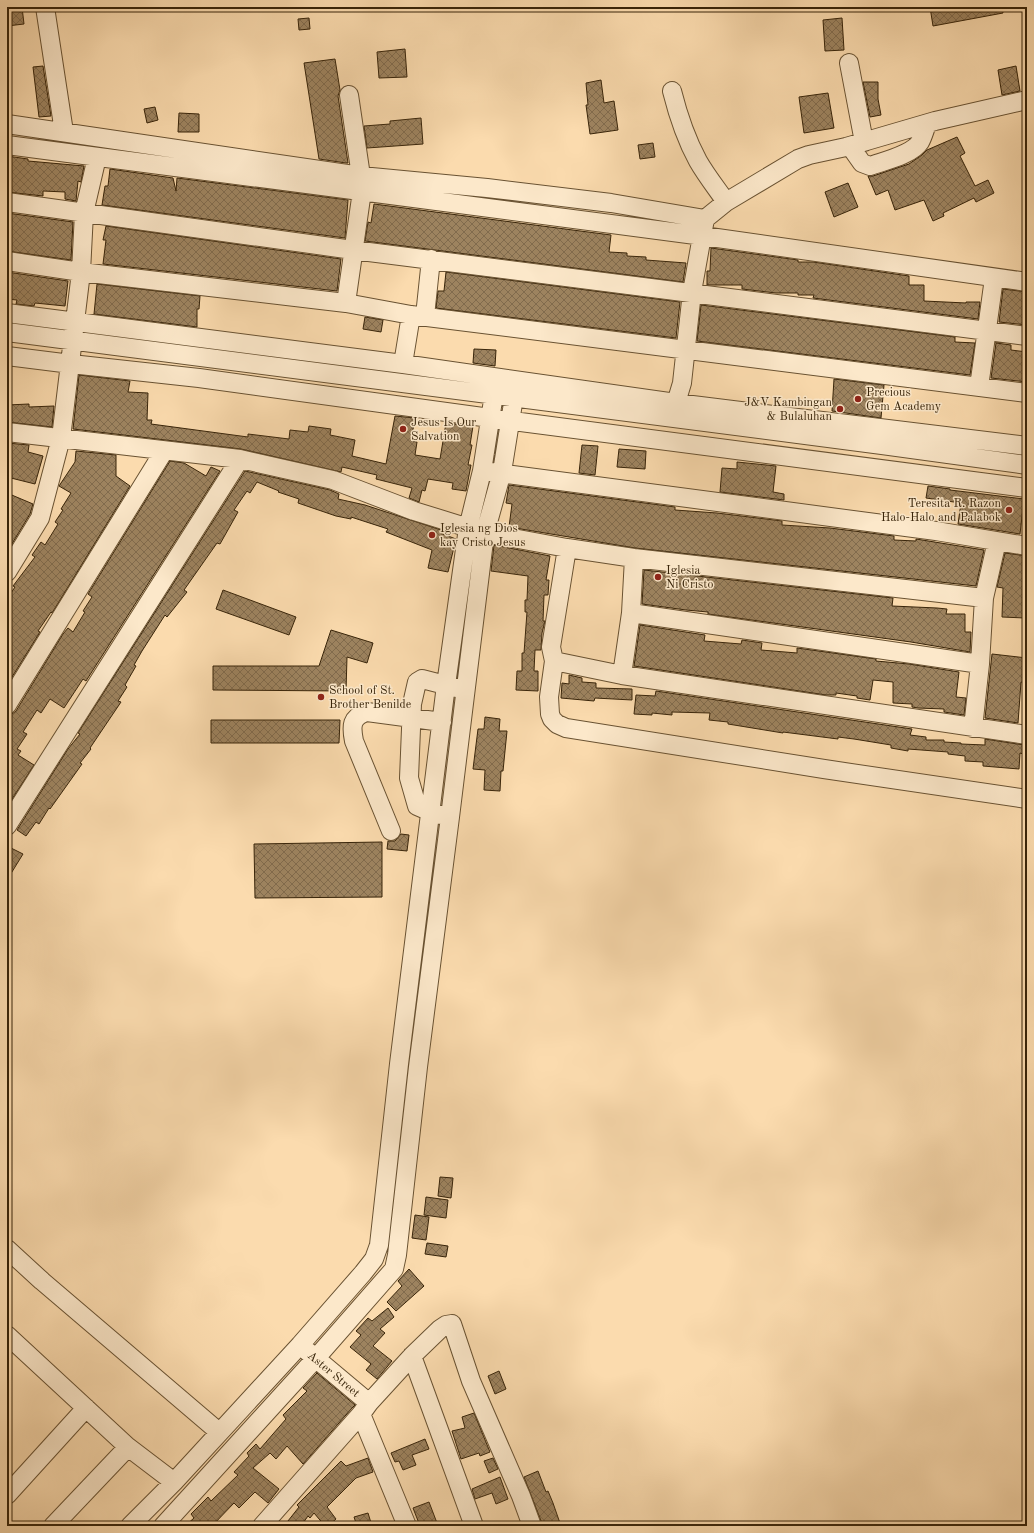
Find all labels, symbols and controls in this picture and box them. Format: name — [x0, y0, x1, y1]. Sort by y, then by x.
place label: Precious Gem Academy — [866, 387, 942, 413]
marker: Precious Gem Academy — [853, 394, 863, 404]
place label: J&V Kambingan & Bulaluhan — [744, 397, 833, 423]
marker: J&V Kambingan & Bulaluhan — [835, 404, 845, 414]
place label: Jesus Is Our Salvation — [411, 417, 476, 443]
marker: Jesus Is Our Salvation — [398, 424, 408, 434]
place label: Teresita R. Razon Halo-Halo and Palabok — [881, 498, 1002, 524]
marker: Teresita R. Razon Halo-Halo and Palabok — [1004, 505, 1014, 515]
place label: Iglesia ng Dios kay Cristo Jesus — [440, 523, 525, 549]
marker: Iglesia ng Dios kay Cristo Jesus — [427, 530, 437, 540]
place label: Iglesia Ni Cristo — [666, 565, 713, 591]
marker: Iglesia Ni Cristo — [653, 572, 663, 582]
place label: School of St. Brother Benilde — [329, 685, 412, 711]
marker: School of St. Brother Benilde — [316, 692, 326, 702]
street label: Aster Street — [305, 1350, 362, 1400]

